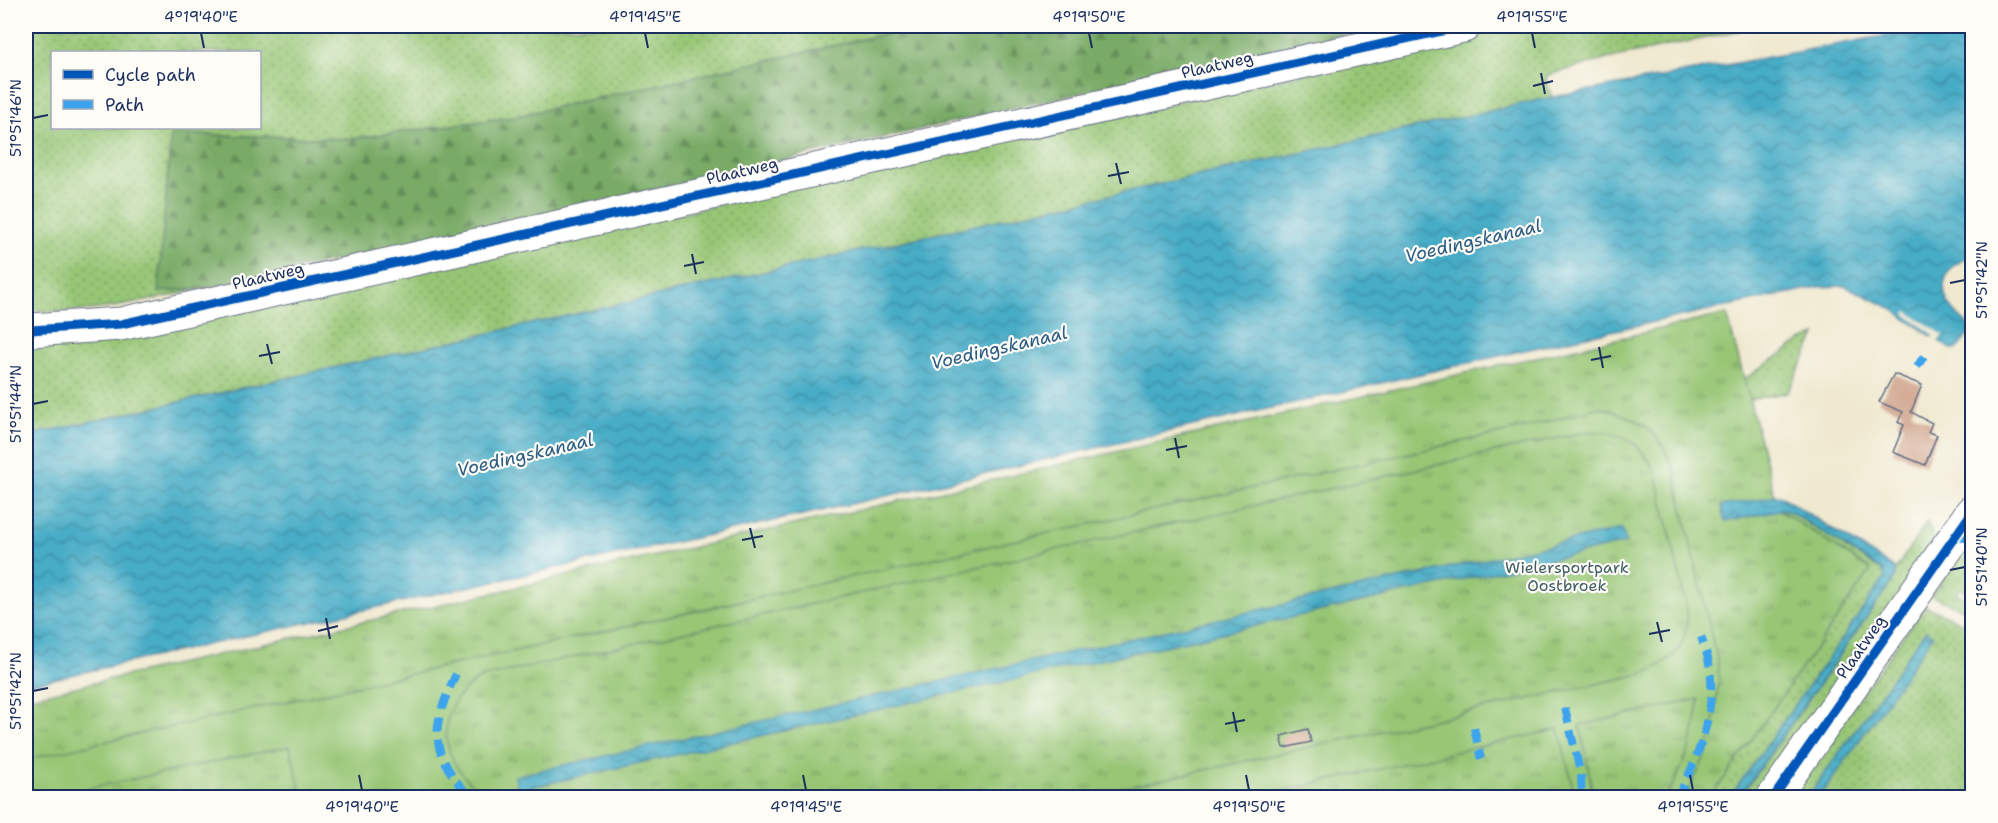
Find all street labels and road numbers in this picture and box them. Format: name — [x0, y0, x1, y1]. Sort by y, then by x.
street label: Plaatweg — [1179, 47, 1255, 83]
street label: Plaatweg — [704, 153, 780, 189]
street label: Plaatweg — [230, 258, 306, 294]
street label: Plaatweg — [1831, 611, 1891, 683]

